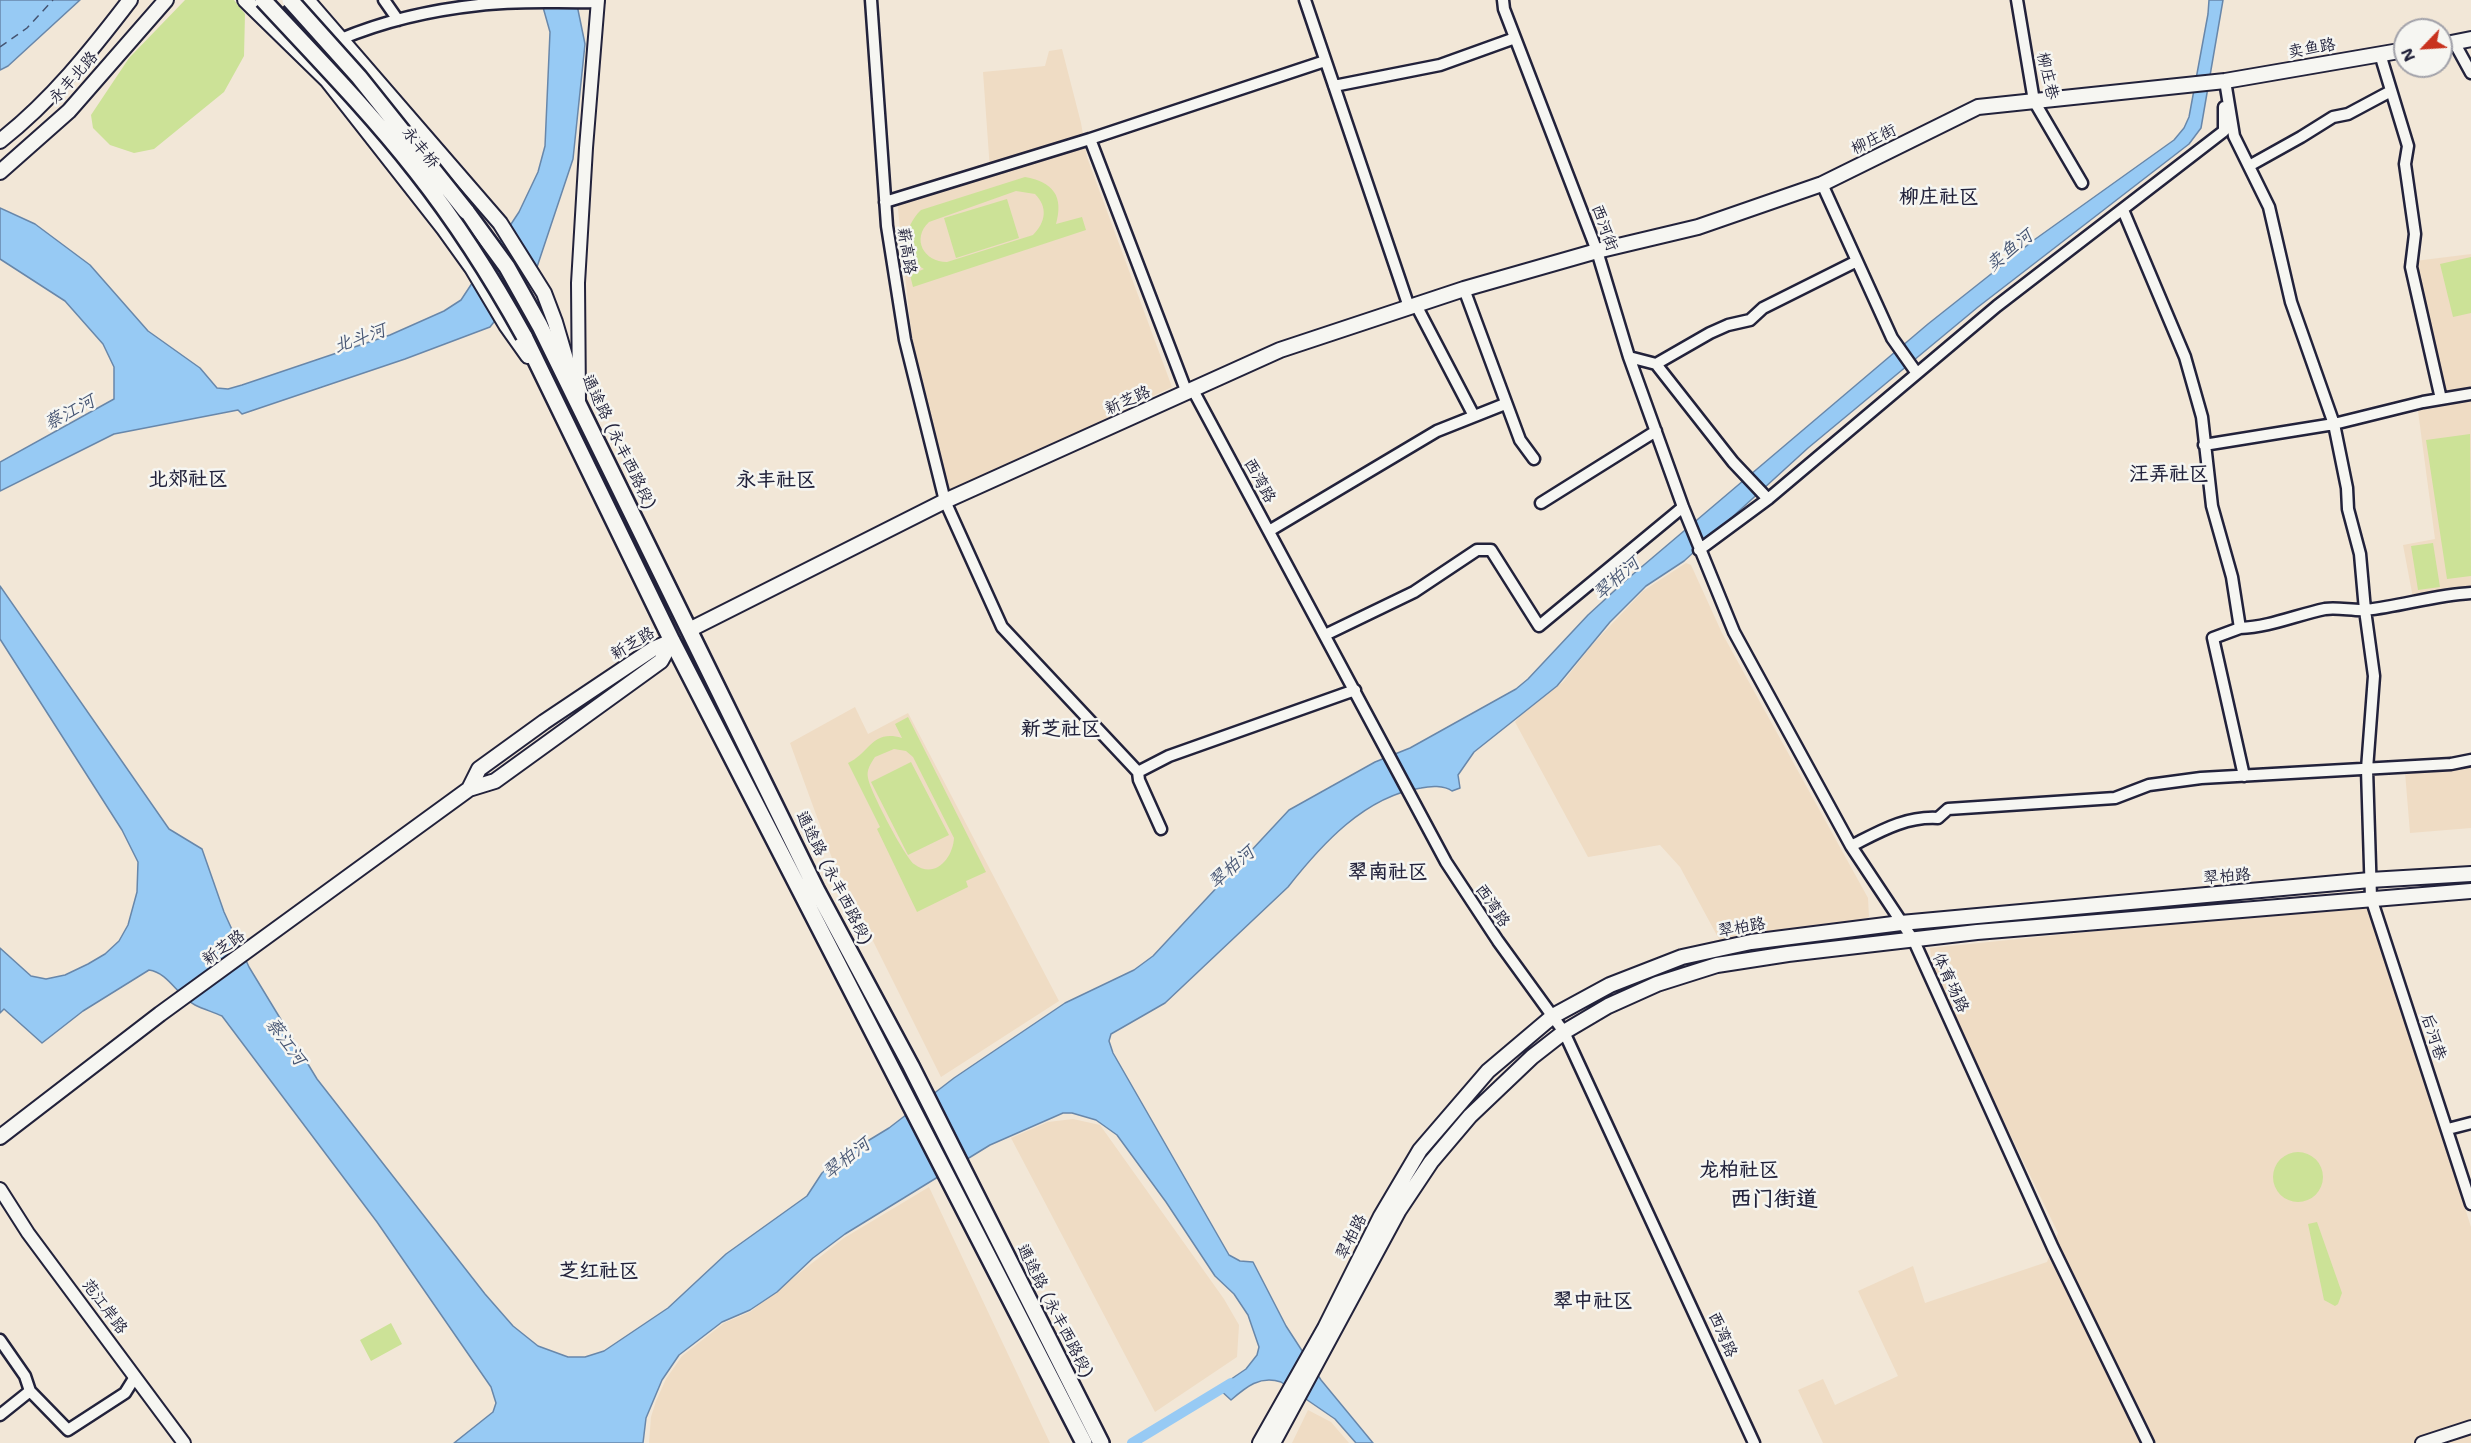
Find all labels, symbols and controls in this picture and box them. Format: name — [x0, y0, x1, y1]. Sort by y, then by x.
north arrow — [2393, 18, 2453, 78]
street label: 卖鱼路 — [2287, 35, 2337, 63]
text: N — [2396, 45, 2420, 65]
street label: 永丰北路 — [45, 48, 103, 108]
street label: 柳庄巷 — [2032, 50, 2062, 102]
street label: 柳庄街 — [1848, 121, 1900, 159]
street label: 永丰桥 — [397, 123, 443, 173]
district label: 柳庄社区 — [1899, 186, 1979, 210]
street label: 西河街 — [1587, 202, 1621, 254]
street label: 薪高路 — [893, 226, 919, 276]
water label: 卖鱼河 — [1982, 226, 2038, 276]
water label: 北斗河 — [331, 320, 389, 358]
street label: 通途路 (永丰西路段) — [577, 372, 659, 512]
street label: 新芝路 — [1102, 382, 1154, 420]
water label: 蔡江河 — [41, 391, 99, 435]
street label: 西湾路 — [1239, 455, 1279, 507]
district label: 汪弄社区 — [2129, 463, 2209, 487]
district label: 北郊社区 — [148, 468, 228, 492]
district label: 永丰社区 — [736, 469, 816, 493]
water label: 翠柏河 — [1590, 553, 1644, 605]
street label: 新芝路 — [607, 623, 659, 665]
district label: 新芝社区 — [1021, 718, 1101, 742]
street label: 通途路 (永丰西路段) — [791, 808, 875, 948]
water label: 翠柏河 — [1205, 842, 1259, 894]
district label: 翠南社区 — [1348, 861, 1428, 885]
street label: 翠柏路 — [2202, 865, 2252, 889]
street label: 西湾路 — [1471, 881, 1513, 931]
street label: 翠柏路 — [1717, 914, 1767, 942]
street label: 新芝路 — [199, 926, 249, 970]
street label: 体育场路 — [1928, 950, 1972, 1016]
street label: 后河巷 — [2416, 1011, 2450, 1063]
water label: 蔡江河 — [260, 1014, 310, 1070]
water label: 翠柏河 — [819, 1134, 875, 1184]
district label: 龙柏社区 — [1699, 1159, 1779, 1183]
district label: 西门街道 — [1730, 1187, 1818, 1213]
street label: 翠柏路 — [1333, 1211, 1371, 1263]
street label: 通途路 (永丰西路段) — [1012, 1241, 1096, 1381]
district label: 芝红社区 — [559, 1260, 639, 1284]
street label: 范江岸路 — [77, 1276, 131, 1338]
district label: 翠中社区 — [1553, 1290, 1633, 1314]
street label: 西湾路 — [1703, 1309, 1741, 1361]

